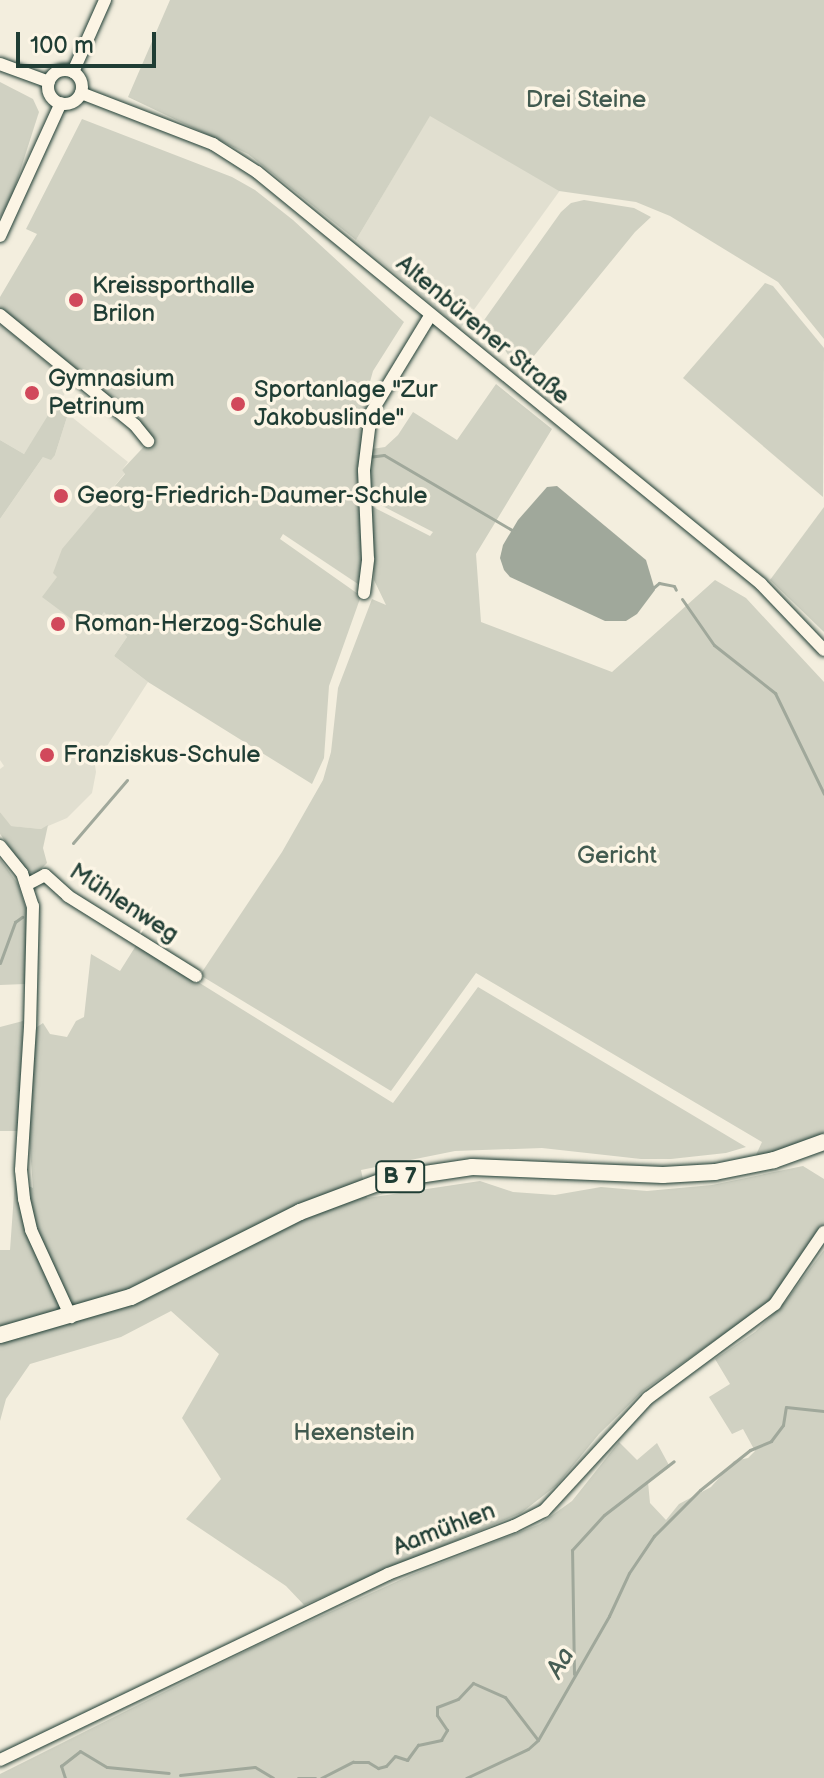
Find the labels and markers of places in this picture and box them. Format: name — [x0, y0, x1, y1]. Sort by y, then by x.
place label: Kreissporthalle Brilon — [92, 272, 255, 328]
marker: Kreissporthalle Brilon — [67, 291, 85, 309]
place label: Gymnasium Petrinum — [48, 365, 175, 421]
place label: Sportanlage "Zur Jakobuslinde" — [254, 376, 437, 432]
marker: Gymnasium Petrinum — [23, 384, 41, 402]
marker: Sportanlage "Zur Jakobuslinde" — [229, 395, 247, 413]
place label: Georg-Friedrich-Daumer-Schule — [77, 482, 427, 510]
marker: Georg-Friedrich-Daumer-Schule — [52, 487, 70, 505]
place label: Roman-Herzog-Schule — [74, 610, 322, 638]
marker: Roman-Herzog-Schule — [49, 615, 67, 633]
place label: Franziskus-Schule — [63, 741, 260, 769]
marker: Franziskus-Schule — [38, 746, 56, 764]

